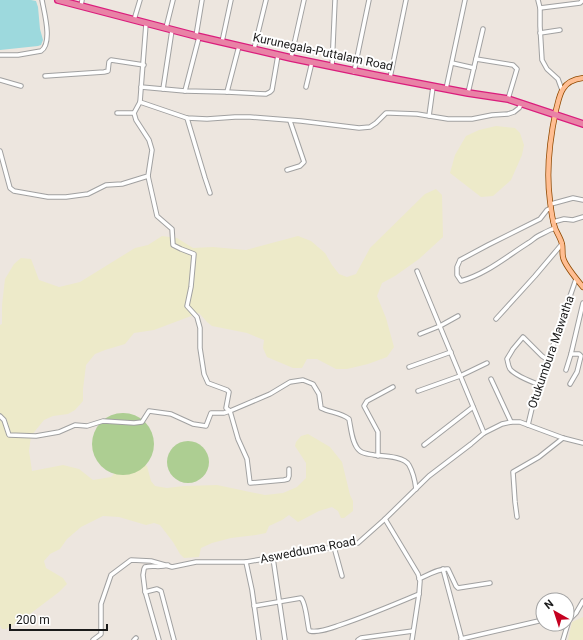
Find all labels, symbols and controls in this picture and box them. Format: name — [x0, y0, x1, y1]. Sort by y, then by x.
street label: Kurunegala-Puttalam Road — [252, 30, 394, 74]
street label: Otukumbura Mawatha — [525, 294, 577, 410]
street label: Aswedduma Road — [259, 534, 357, 566]
north arrow — [535, 592, 575, 632]
text: N — [542, 597, 556, 612]
scale bar — [10, 606, 107, 632]
text: 200 m — [16, 613, 50, 627]

